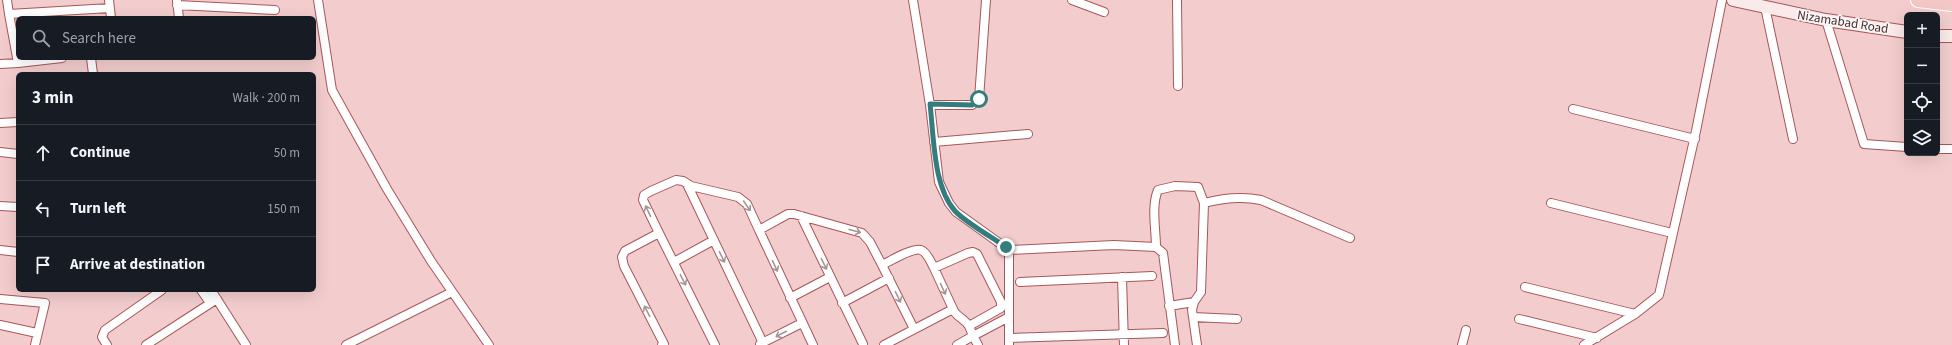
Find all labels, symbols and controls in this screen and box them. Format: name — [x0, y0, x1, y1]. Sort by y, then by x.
street label: Nizamabad Road — [1796, 6, 1890, 38]
map controls — [1904, 12, 1940, 156]
button: + — [1904, 12, 1940, 48]
search box — [16, 16, 316, 60]
icon: search — [30, 27, 52, 49]
text: Search here — [62, 28, 136, 49]
button: − — [1904, 48, 1940, 84]
button: locate — [1904, 84, 1940, 120]
text: 3 min — [32, 86, 73, 110]
text: Walk · 200 m — [232, 89, 300, 107]
route start — [970, 90, 988, 108]
button: layers — [1904, 120, 1940, 156]
icon: ahead — [32, 142, 54, 164]
text: Continue — [70, 142, 130, 163]
text: 50 m — [274, 144, 300, 162]
icon: left — [32, 198, 54, 220]
text: Turn left — [70, 198, 126, 219]
text: 150 m — [267, 200, 300, 218]
one-way arrow — [743, 200, 751, 211]
one-way arrow — [644, 205, 651, 217]
one-way arrow — [848, 228, 861, 235]
route end — [997, 238, 1015, 256]
one-way arrow — [719, 251, 726, 263]
icon: arrive — [32, 254, 54, 276]
text: Arrive at destination — [70, 254, 205, 275]
one-way arrow — [821, 257, 828, 269]
one-way arrow — [772, 259, 779, 271]
one-way arrow — [680, 274, 687, 286]
one-way arrow — [940, 282, 947, 294]
one-way arrow — [895, 291, 902, 303]
one-way arrow — [643, 305, 650, 317]
one-way arrow — [775, 331, 787, 338]

